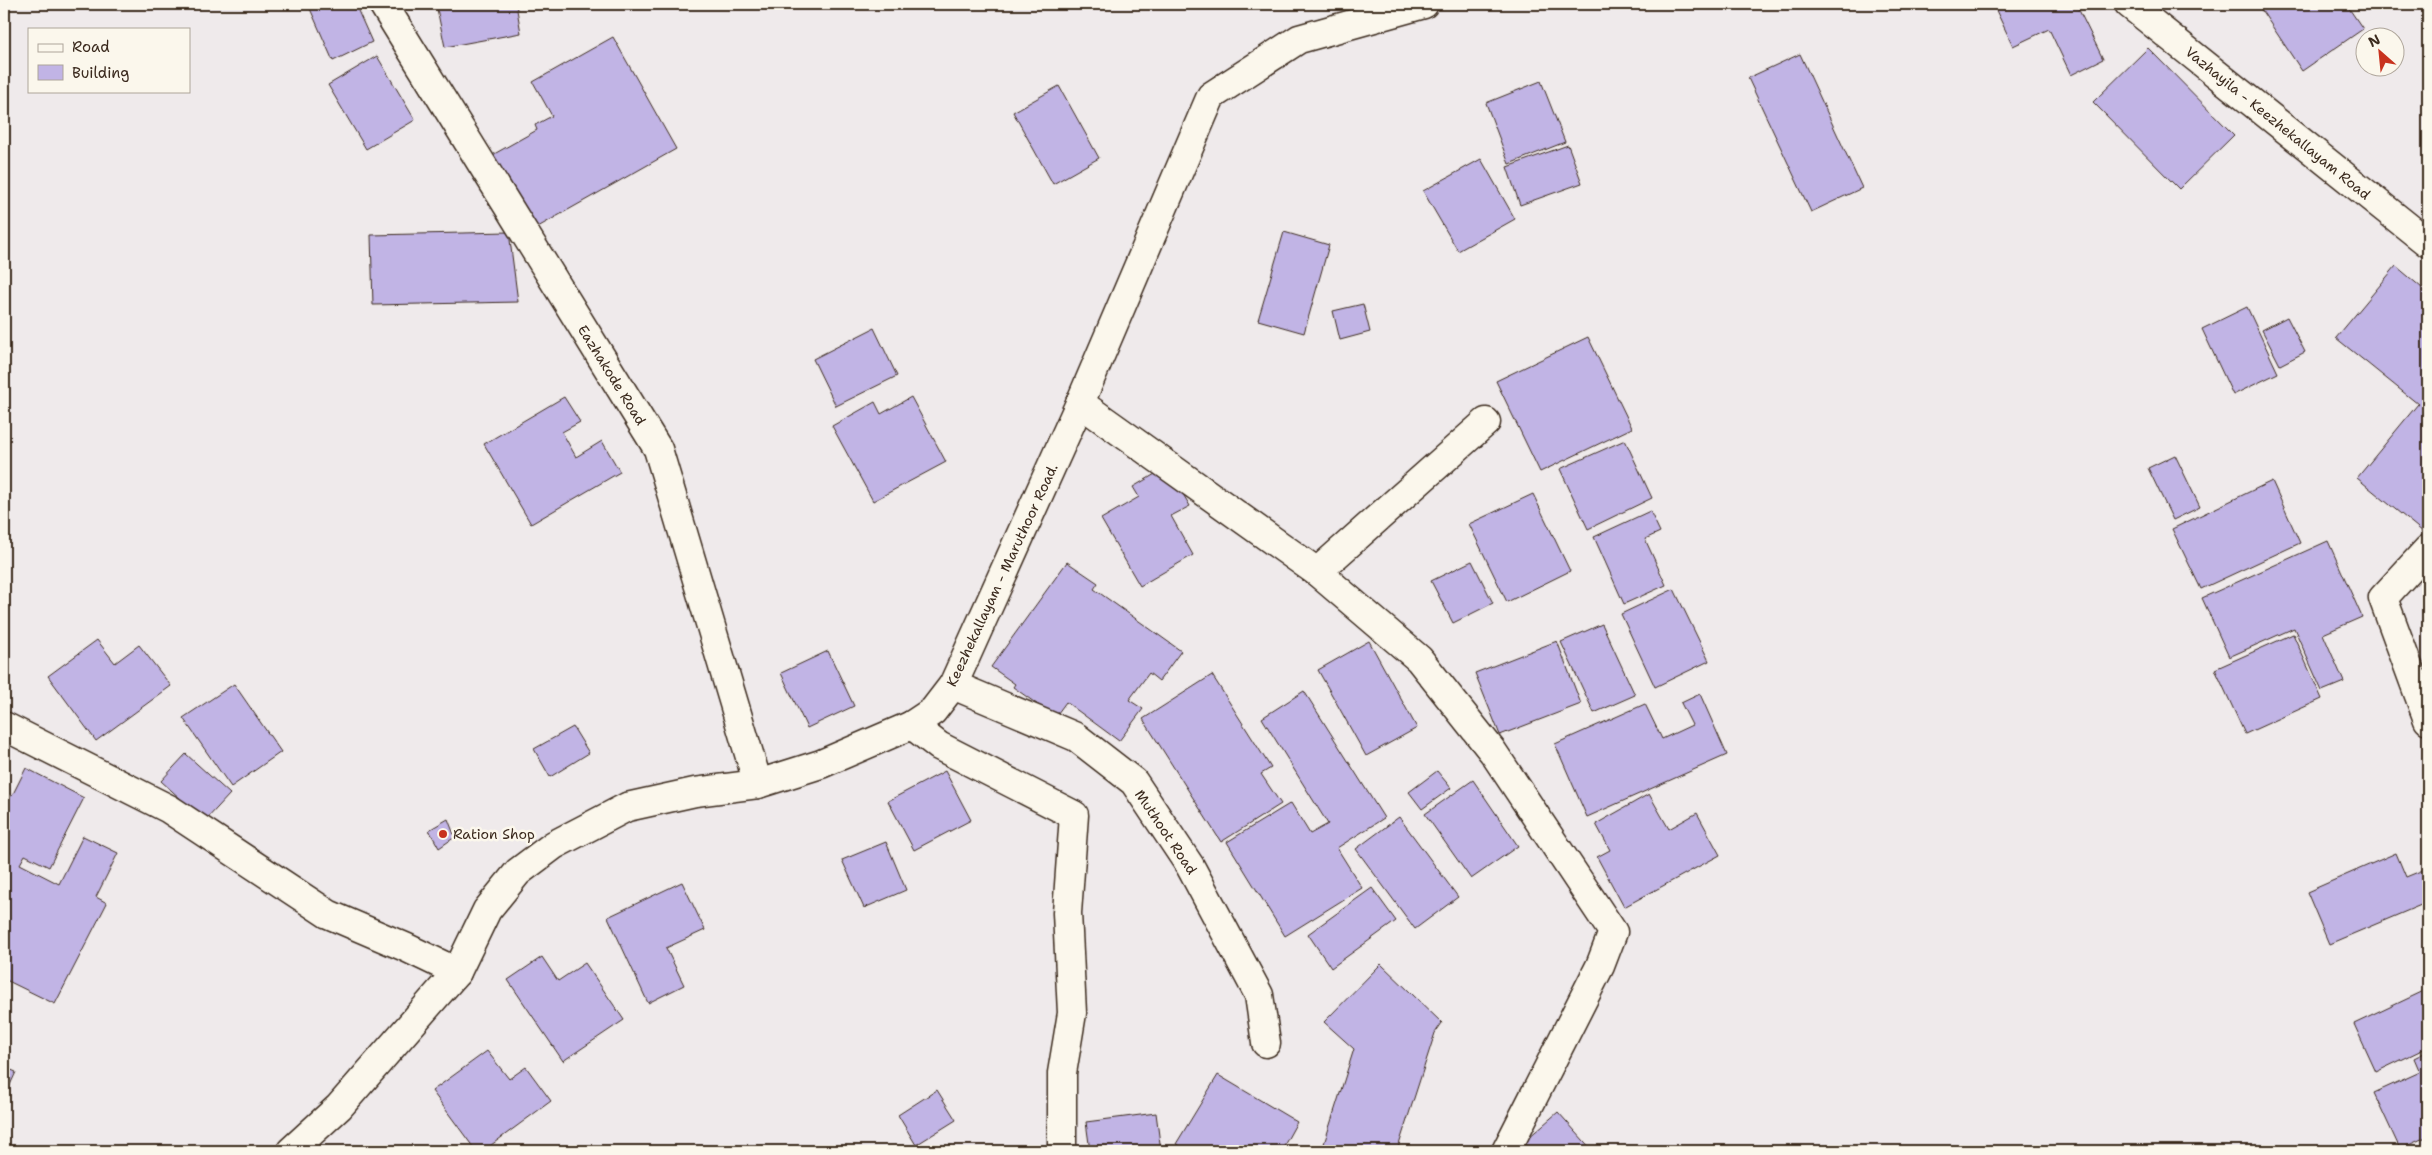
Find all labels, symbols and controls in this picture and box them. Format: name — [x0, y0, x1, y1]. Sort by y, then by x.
legend — [28, 28, 190, 92]
north arrow — [2354, 28, 2404, 78]
text: N — [2365, 30, 2383, 51]
text: Road — [72, 37, 110, 57]
street label: Vazhayila - Keezhekallayam Road — [2182, 43, 2374, 203]
text: Building — [72, 63, 129, 83]
street label: Eazhakode Road — [574, 322, 650, 429]
street label: Keezhekallayam - Maruthoor Road. — [942, 461, 1062, 689]
street label: Muthoot Road — [1131, 786, 1201, 878]
place label: Ration Shop — [453, 825, 535, 843]
marker: Ration Shop — [437, 828, 449, 840]

